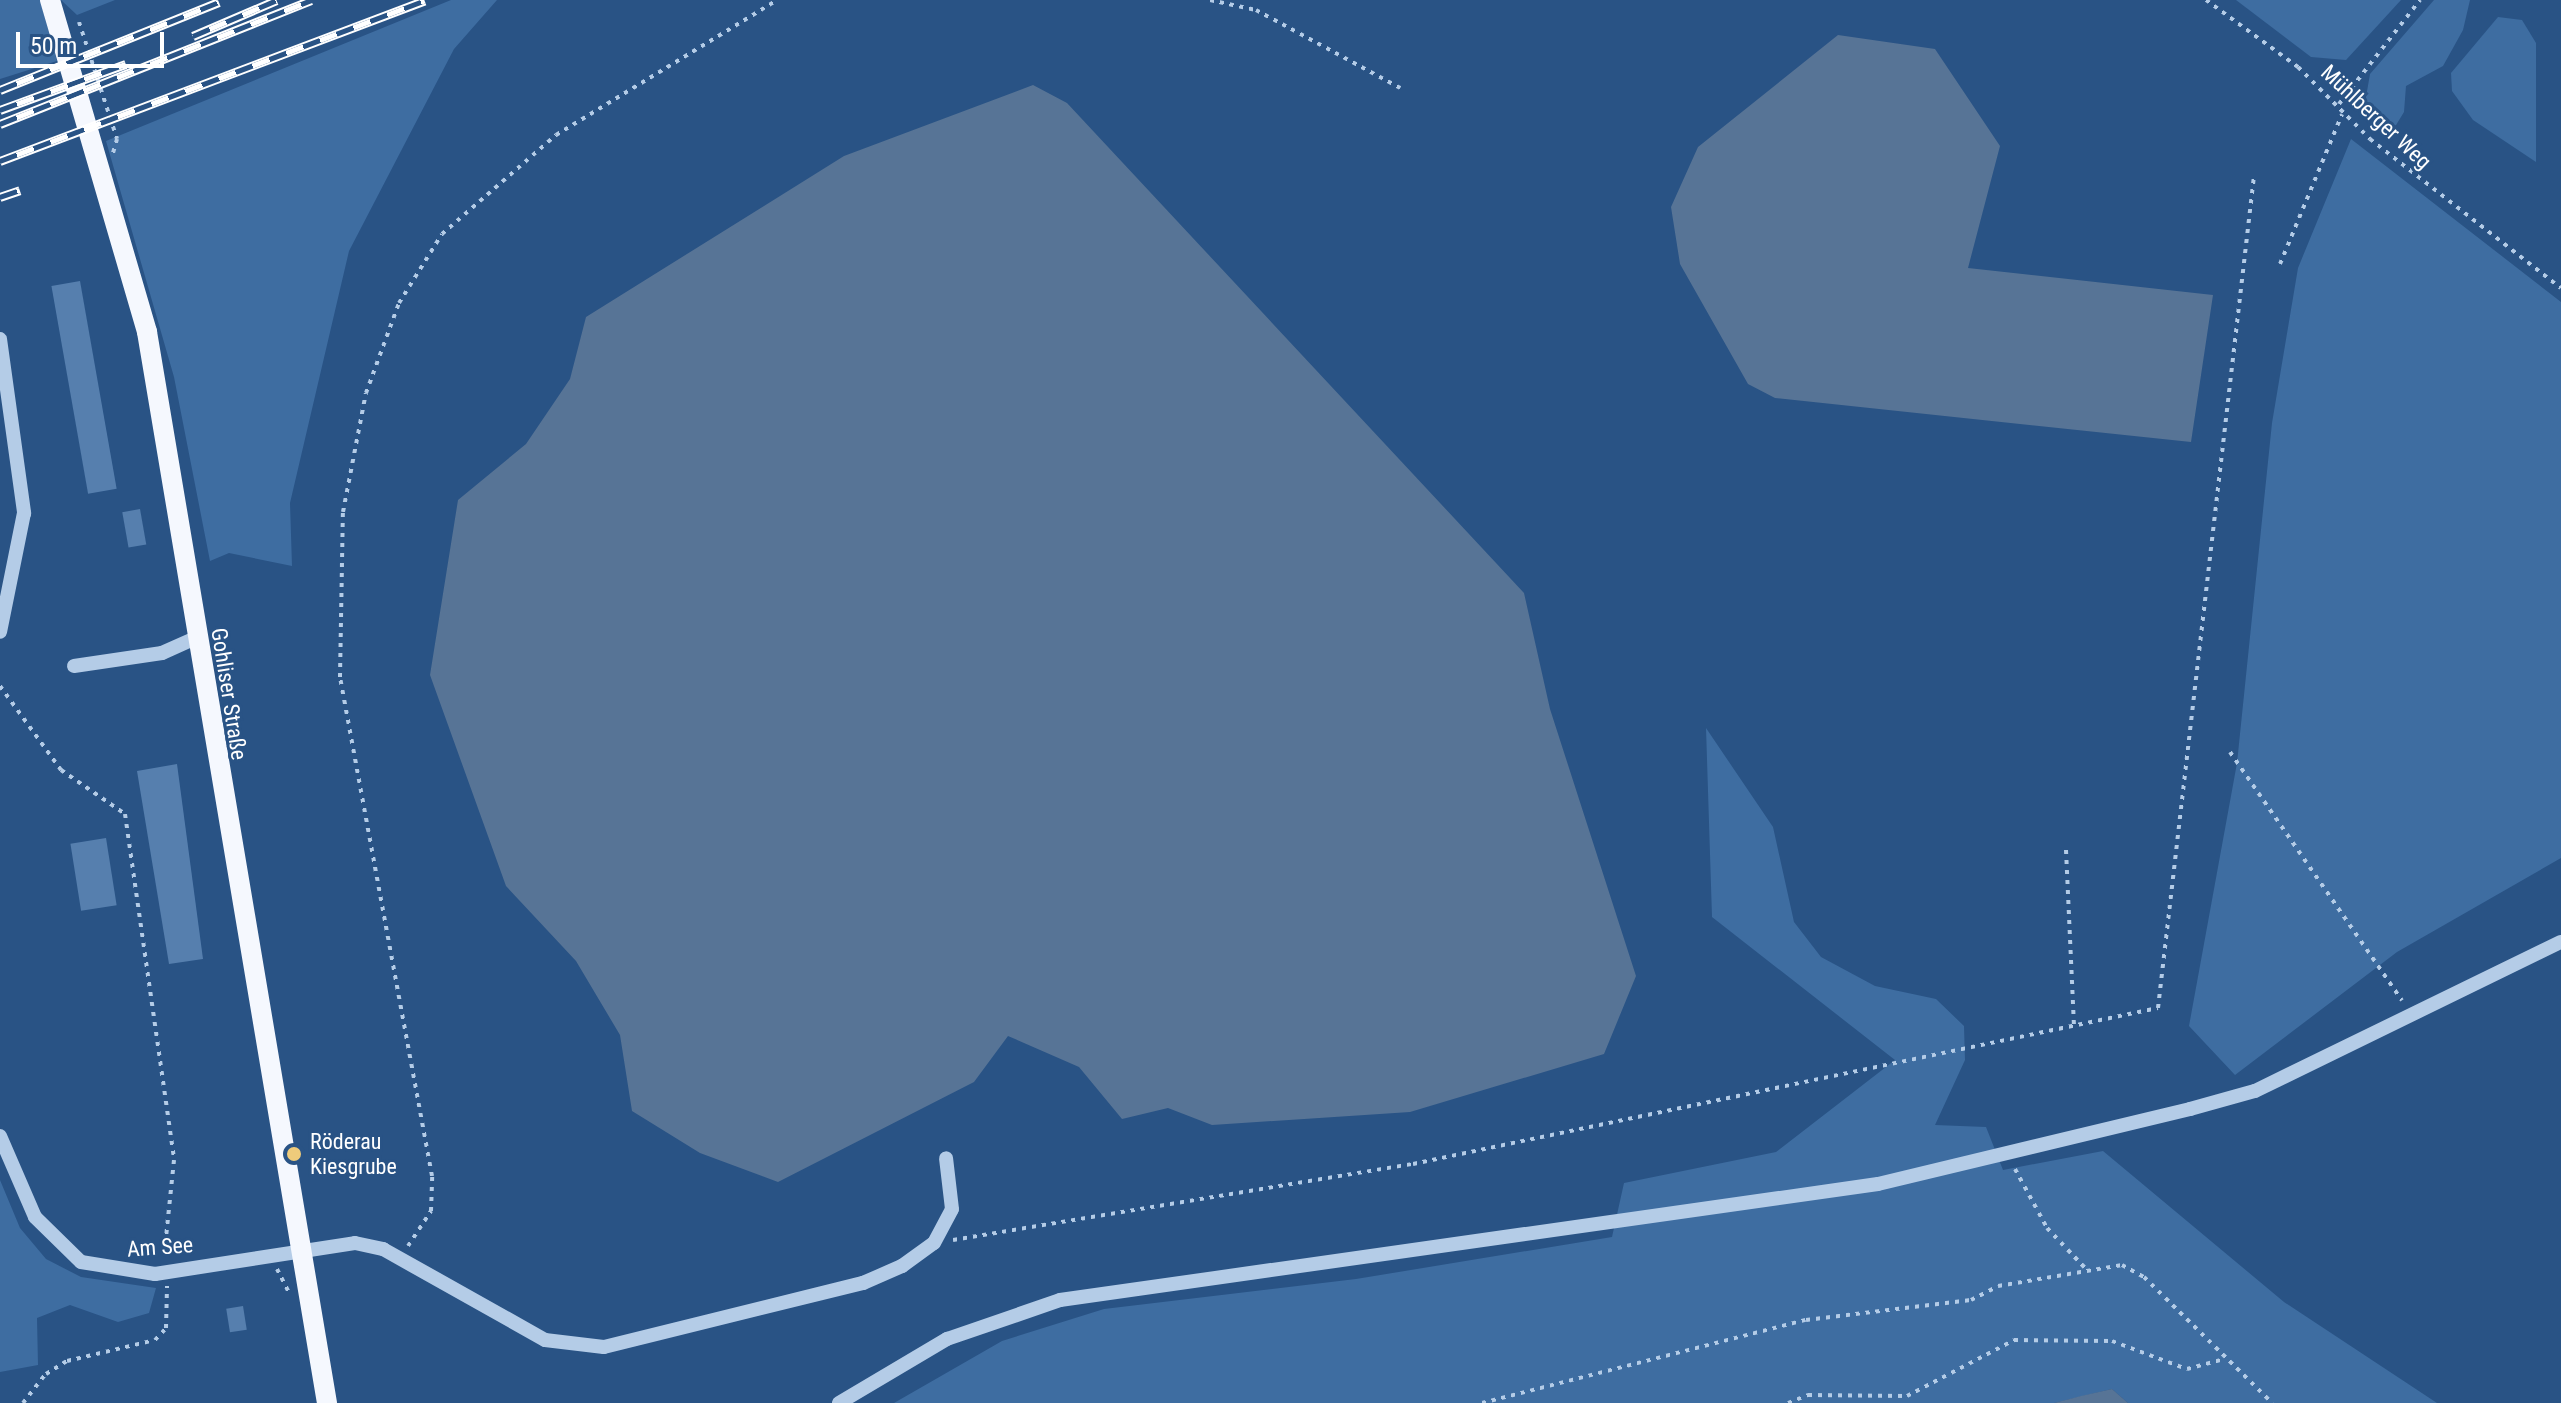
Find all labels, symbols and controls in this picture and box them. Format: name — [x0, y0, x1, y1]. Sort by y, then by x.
scale bar — [20, 16, 168, 66]
text: 50 m — [30, 32, 77, 60]
street label: Mühlberger Weg — [2315, 59, 2437, 175]
street label: Gohliser Straße — [206, 626, 252, 762]
place label: Röderau Kiesgrube — [310, 1128, 397, 1180]
marker: Röderau Kiesgrube — [285, 1145, 303, 1163]
street label: Am See — [126, 1232, 194, 1262]

